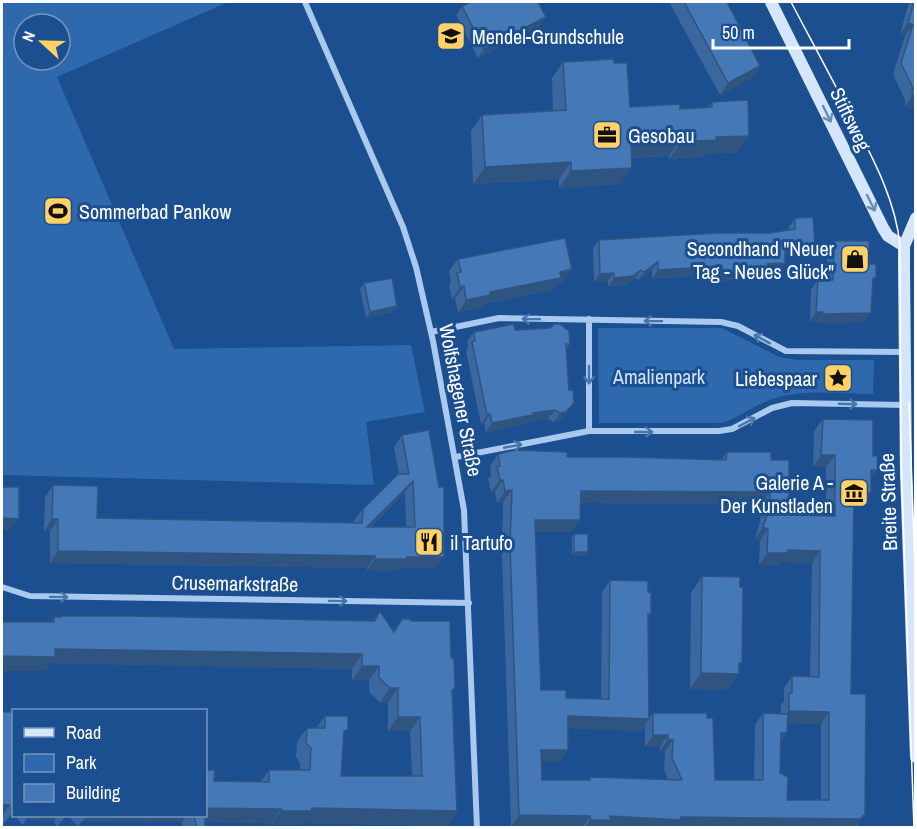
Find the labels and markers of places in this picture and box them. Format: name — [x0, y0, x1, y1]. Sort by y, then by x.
school or university icon: Mendel-Grundschule — [435, 20, 467, 52]
place label: Mendel-Grundschule — [472, 23, 624, 50]
office icon: Gesobau — [591, 119, 623, 151]
place label: Gesobau — [628, 122, 695, 149]
sports icon: Sommerbad Pankow — [42, 195, 74, 227]
place label: Sommerbad Pankow — [79, 198, 231, 225]
place label: Secondhand "Neuer Tag - Neues Glück" — [687, 235, 835, 285]
shop icon: Secondhand "Neuer Tag - Neues Glück" — [839, 243, 871, 275]
place icon: Liebespaar — [822, 362, 854, 394]
place label: Liebespaar — [735, 365, 818, 392]
place label: Galerie A - Der Kunstladen — [720, 469, 834, 519]
museum icon: Galerie A - Der Kunstladen — [838, 477, 870, 509]
restaurant icon: il Tartufo — [413, 526, 445, 558]
place label: il Tartufo — [450, 529, 513, 556]

